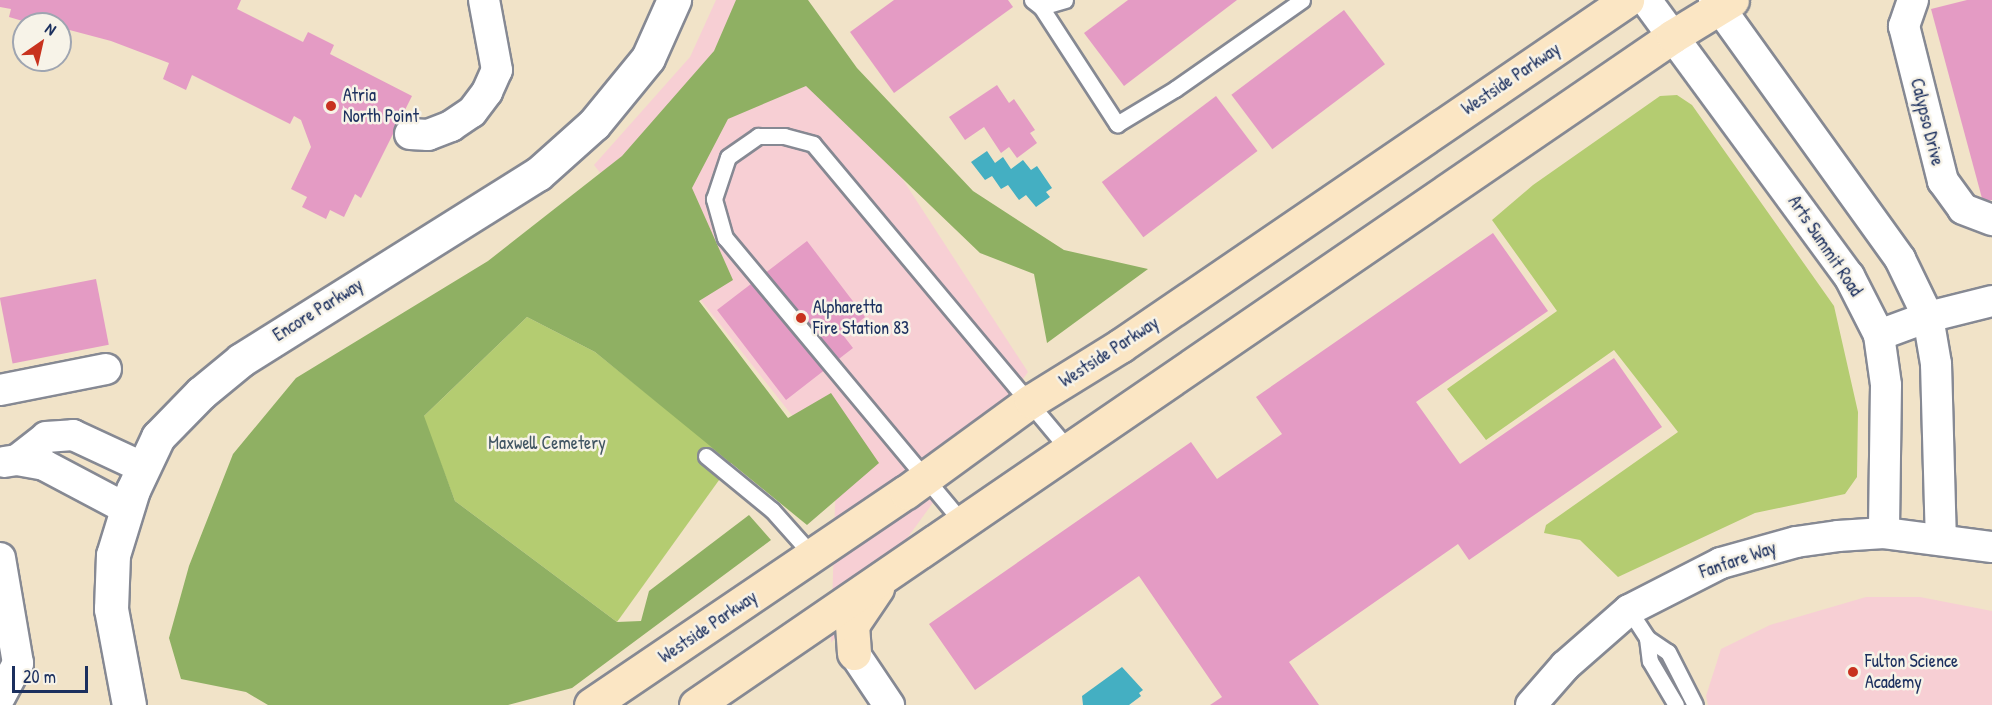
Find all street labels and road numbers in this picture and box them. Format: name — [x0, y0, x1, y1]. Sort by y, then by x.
street label: Westside Parkway — [1458, 38, 1564, 120]
street label: Calypso Drive — [1906, 76, 1948, 168]
street label: Arts Summit Road — [1783, 192, 1867, 300]
street label: Encore Parkway — [269, 274, 367, 346]
street label: Westside Parkway — [1055, 312, 1163, 392]
street label: Fanfare Way — [1697, 537, 1779, 583]
street label: Westside Parkway — [655, 586, 761, 668]

